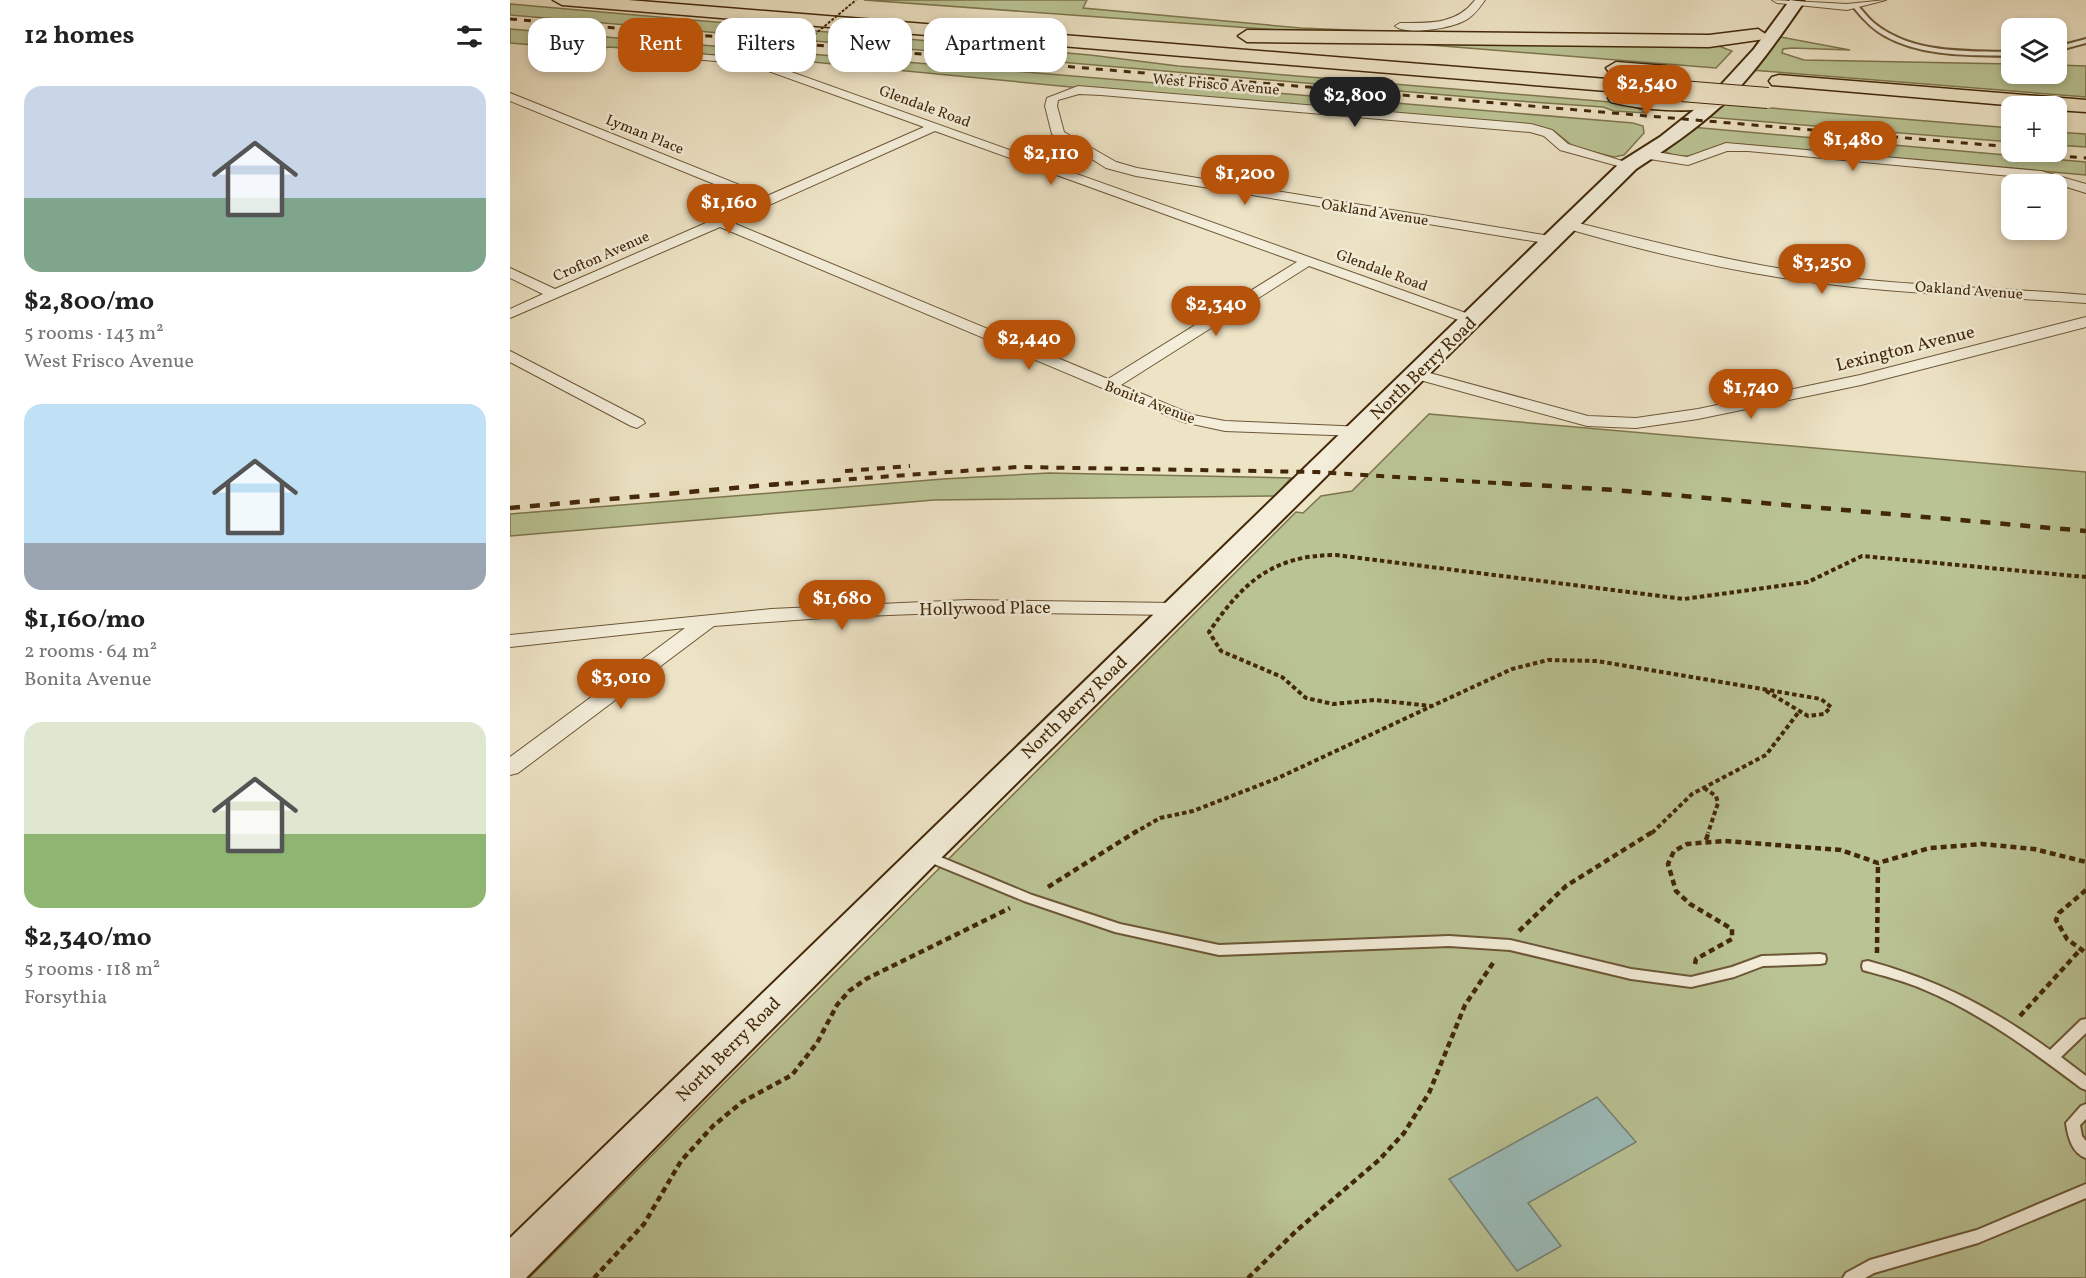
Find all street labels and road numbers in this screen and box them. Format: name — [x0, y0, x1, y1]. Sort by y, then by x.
street label: West Frisco Avenue — [1151, 69, 1280, 102]
street label: Glendale Road — [876, 81, 973, 134]
street label: Lyman Place — [602, 110, 687, 161]
street label: Oakland Avenue — [1320, 195, 1430, 232]
street label: Crofton Avenue — [550, 227, 653, 288]
street label: Glendale Road — [1333, 245, 1430, 298]
street label: Oakland Avenue — [1914, 277, 2024, 306]
street label: North Berry Road — [1365, 312, 1483, 426]
street label: Lexington Avenue — [1833, 320, 1977, 379]
street label: Bonita Avenue — [1101, 376, 1198, 430]
street label: Hollywood Place — [919, 596, 1051, 623]
street label: North Berry Road — [1016, 651, 1134, 765]
street label: North Berry Road — [671, 992, 787, 1108]

